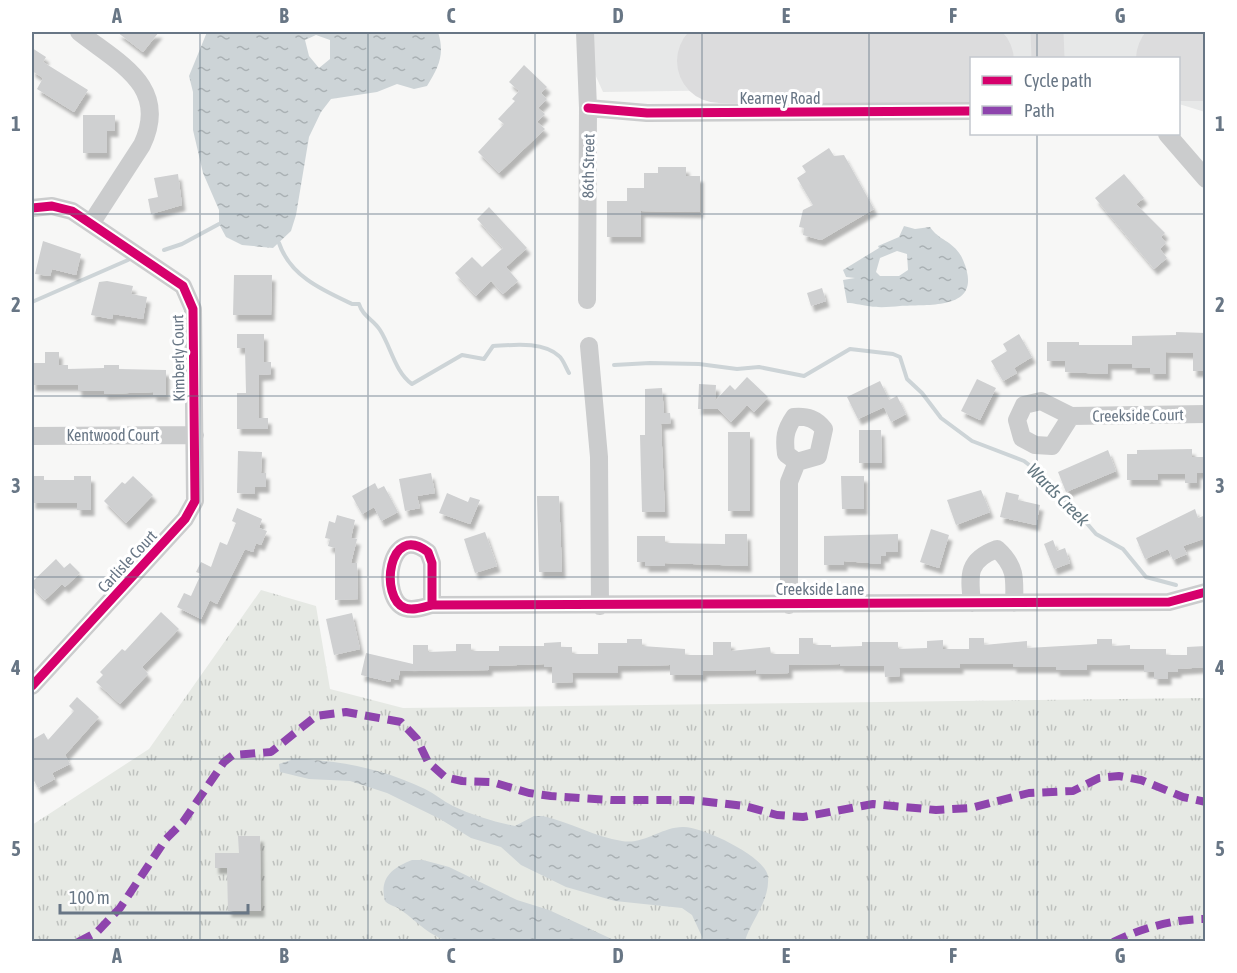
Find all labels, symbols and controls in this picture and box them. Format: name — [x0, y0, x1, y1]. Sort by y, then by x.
text: A — [111, 4, 122, 27]
text: B — [279, 4, 289, 27]
text: C — [447, 4, 456, 27]
text: D — [612, 4, 624, 27]
text: E — [782, 4, 791, 27]
text: F — [949, 4, 957, 27]
text: G — [1115, 4, 1126, 27]
legend — [970, 57, 1180, 135]
text: Cycle path — [1024, 70, 1092, 91]
street label: Kearney Road — [739, 89, 821, 108]
text: Path — [1024, 100, 1055, 121]
text: 1 — [11, 112, 21, 135]
text: 1 — [1215, 112, 1225, 135]
street label: 86th Street — [578, 133, 598, 199]
text: 2 — [11, 293, 21, 316]
text: 2 — [1215, 293, 1225, 316]
street label: Kimberly Court — [168, 314, 189, 402]
street label: Creekside Court — [1092, 405, 1184, 425]
street label: Kentwood Court — [67, 426, 160, 444]
water label: Wards Creek — [1023, 459, 1095, 531]
text: 3 — [11, 474, 21, 497]
text: 3 — [1215, 474, 1225, 497]
street label: Carlisle Court — [94, 526, 160, 596]
street label: Creekside Lane — [776, 580, 864, 598]
text: 4 — [10, 656, 21, 679]
text: 4 — [1214, 656, 1225, 679]
text: 5 — [11, 837, 21, 860]
text: 5 — [1215, 837, 1225, 860]
scale bar — [60, 877, 248, 915]
text: 100 m — [69, 887, 110, 908]
text: A — [111, 944, 122, 967]
text: B — [279, 944, 289, 967]
text: C — [447, 944, 456, 967]
text: D — [612, 944, 624, 967]
text: E — [782, 944, 791, 967]
text: F — [949, 944, 957, 967]
text: G — [1115, 944, 1126, 967]

